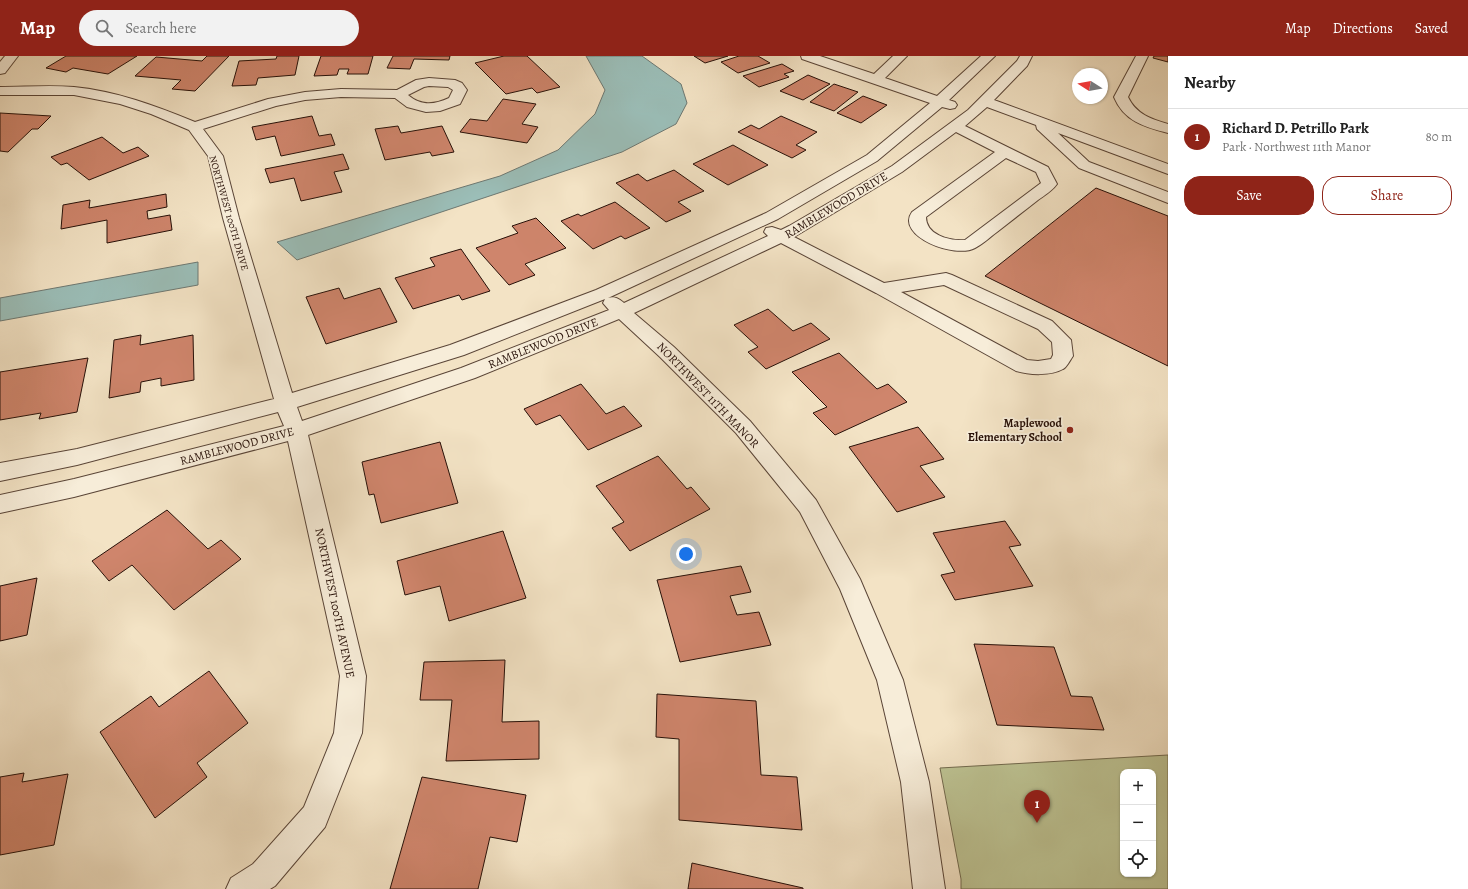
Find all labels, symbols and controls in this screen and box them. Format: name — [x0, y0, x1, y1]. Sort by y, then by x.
search box — [79, 10, 359, 46]
text: Map — [20, 15, 55, 41]
icon: search — [93, 17, 115, 39]
text: Search here — [125, 18, 197, 38]
text: Map — [1285, 19, 1311, 38]
text: Directions — [1333, 19, 1393, 38]
text: Saved — [1415, 19, 1448, 38]
north arrow — [1072, 68, 1108, 104]
text: Nearby — [1184, 71, 1235, 94]
text: Richard D. Petrillo Park — [1222, 118, 1369, 138]
text: 1 — [1195, 128, 1199, 145]
text: 80 m — [1425, 128, 1452, 145]
text: Park · Northwest 11th Manor — [1222, 138, 1371, 155]
street label: NORTHWEST 100TH DRIVE — [206, 154, 252, 272]
street label: RAMBLEWOOD DRIVE — [782, 168, 890, 242]
button: Save — [1184, 176, 1314, 215]
button: Share — [1322, 176, 1452, 215]
street label: RAMBLEWOOD DRIVE — [486, 314, 600, 372]
street label: NORTHWEST 11TH MANOR — [653, 339, 763, 452]
place label: Maplewood Elementary School — [968, 415, 1063, 445]
street label: RAMBLEWOOD DRIVE — [178, 423, 296, 469]
marker: Maplewood Elementary School — [1065, 425, 1075, 435]
street label: NORTHWEST 100TH AVENUE — [311, 526, 359, 680]
your location — [676, 544, 696, 564]
map controls — [1120, 769, 1156, 877]
button: + — [1120, 769, 1156, 805]
pin: 1 — [1024, 790, 1050, 823]
button: − — [1120, 805, 1156, 841]
button: locate — [1120, 841, 1156, 877]

